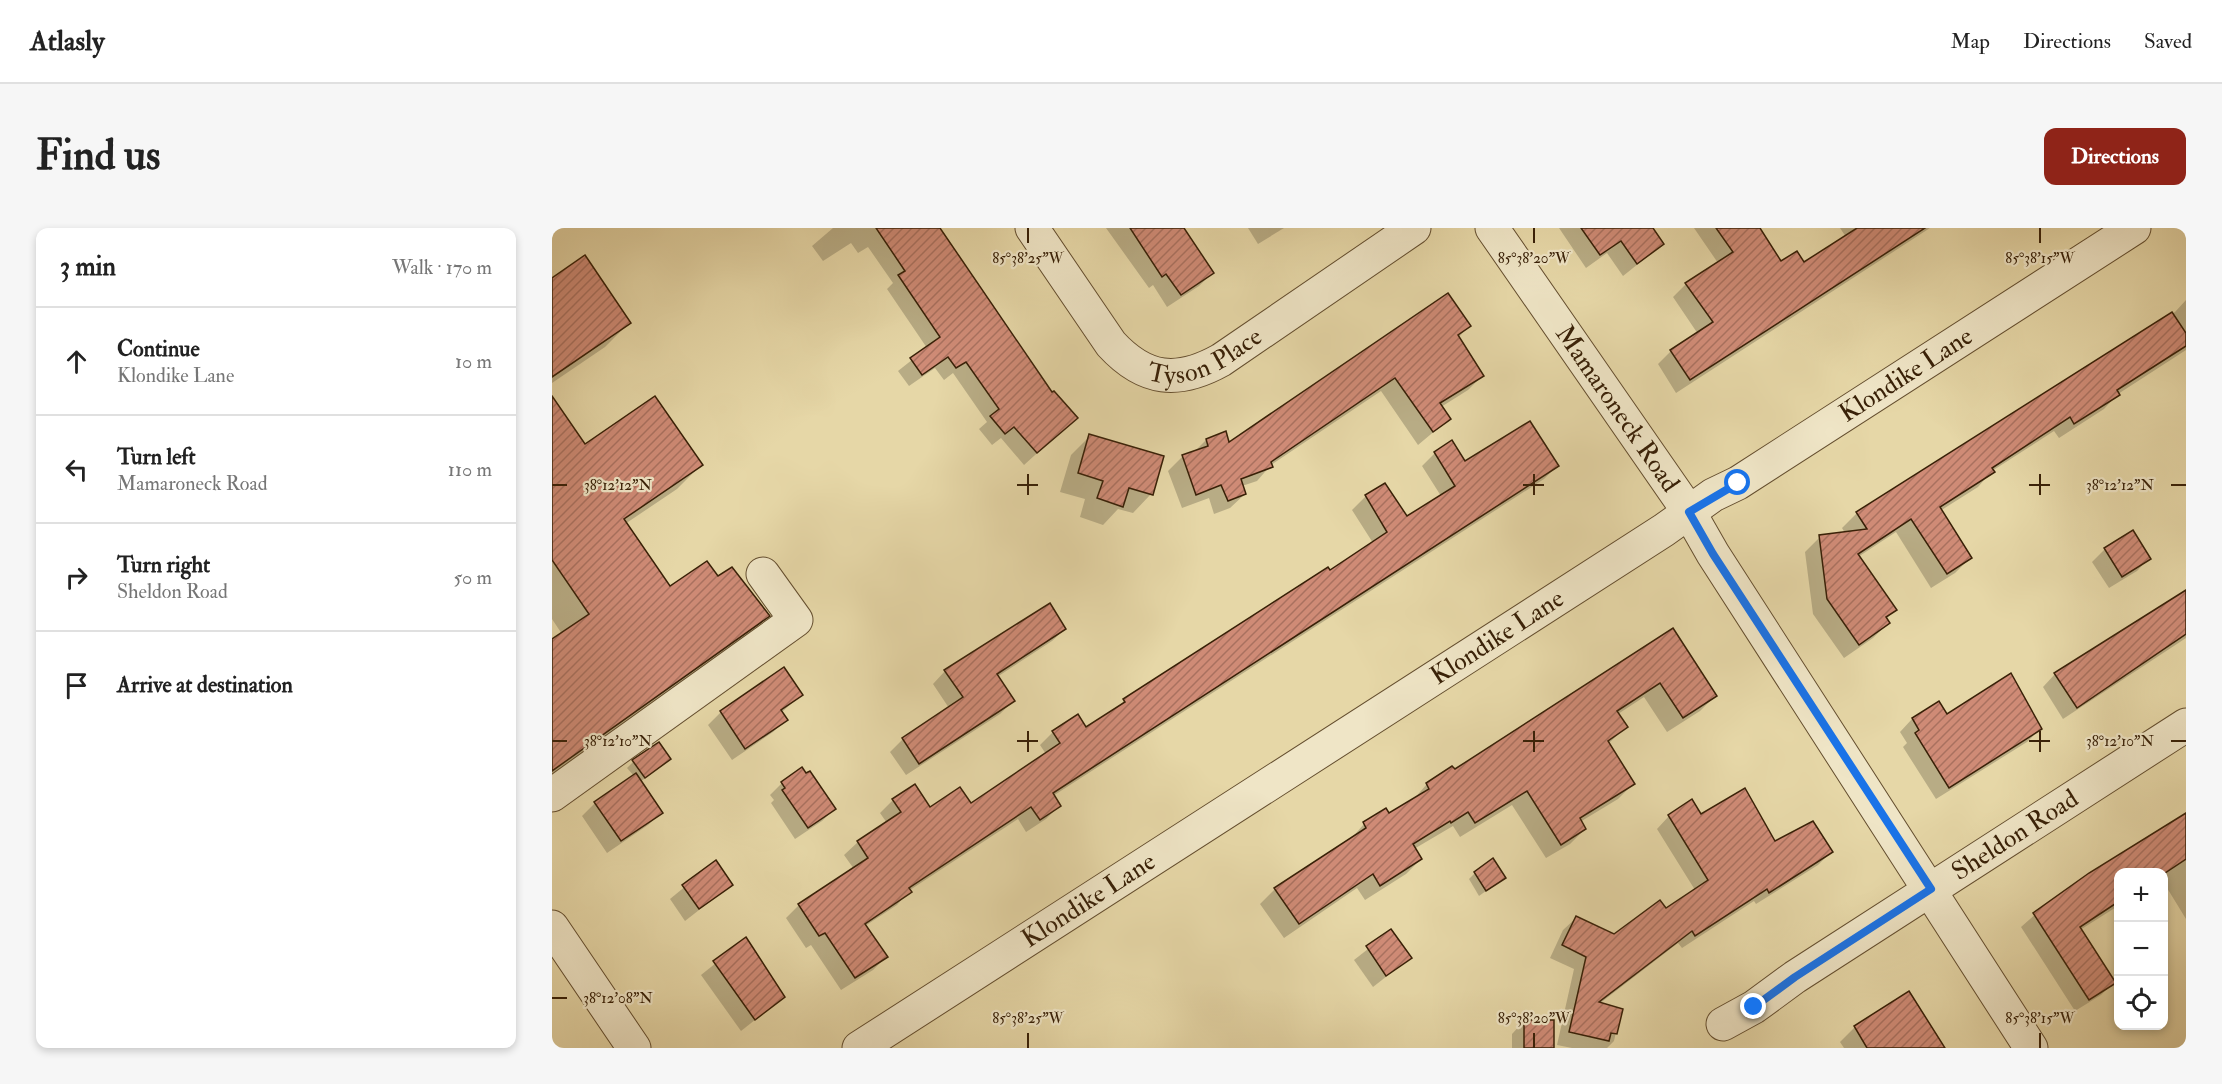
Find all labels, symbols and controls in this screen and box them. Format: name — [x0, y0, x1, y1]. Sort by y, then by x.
text: Atlasly — [30, 24, 104, 59]
text: Map — [1950, 28, 1990, 55]
text: Directions — [2023, 28, 2111, 55]
text: Saved — [2144, 28, 2192, 55]
button: Directions — [2044, 128, 2186, 185]
text: Find us — [36, 130, 160, 182]
text: 85°38'25"W — [992, 249, 1064, 268]
text: 85°38'20"W — [1498, 249, 1571, 268]
text: 85°38'15"W — [2005, 249, 2075, 268]
text: 3 min — [60, 251, 116, 283]
text: Walk · 170 m — [392, 255, 492, 280]
street label: Mamaroneck Road — [1548, 319, 1686, 499]
street label: Klondike Lane — [1833, 320, 1979, 430]
street label: Tyson Place — [1144, 321, 1268, 392]
text: Continue — [117, 335, 200, 363]
icon: ahead — [60, 345, 93, 378]
text: 10 m — [455, 349, 492, 374]
text: Klondike Lane — [117, 363, 234, 388]
text: Turn left — [117, 443, 196, 471]
icon: left — [60, 453, 93, 486]
text: 110 m — [448, 457, 492, 482]
route start — [1724, 469, 1750, 495]
text: Mamaroneck Road — [117, 471, 268, 496]
text: 38°12'12"N — [584, 476, 652, 495]
text: 38°12'12"N — [2086, 476, 2154, 495]
text: Turn right — [117, 551, 210, 579]
icon: right — [60, 561, 93, 594]
text: 50 m — [453, 565, 492, 590]
text: Sheldon Road — [117, 579, 228, 604]
street label: Klondike Lane — [1424, 582, 1570, 692]
icon: arrive — [60, 669, 93, 702]
text: Arrive at destination — [117, 671, 293, 699]
text: 38°12'10"N — [584, 732, 652, 751]
text: 38°12'10"N — [2086, 732, 2154, 751]
street label: Sheldon Road — [1946, 783, 2085, 888]
street label: Klondike Lane — [1016, 845, 1161, 955]
map controls — [2114, 868, 2168, 1030]
button: + — [2114, 868, 2168, 922]
button: − — [2114, 922, 2168, 976]
button: locate — [2114, 976, 2168, 1030]
text: 38°12'08"N — [583, 989, 653, 1008]
route end — [1740, 993, 1766, 1019]
text: 85°38'25"W — [992, 1009, 1064, 1028]
text: 85°38'20"W — [1498, 1009, 1571, 1028]
text: 85°38'15"W — [2005, 1009, 2075, 1028]

